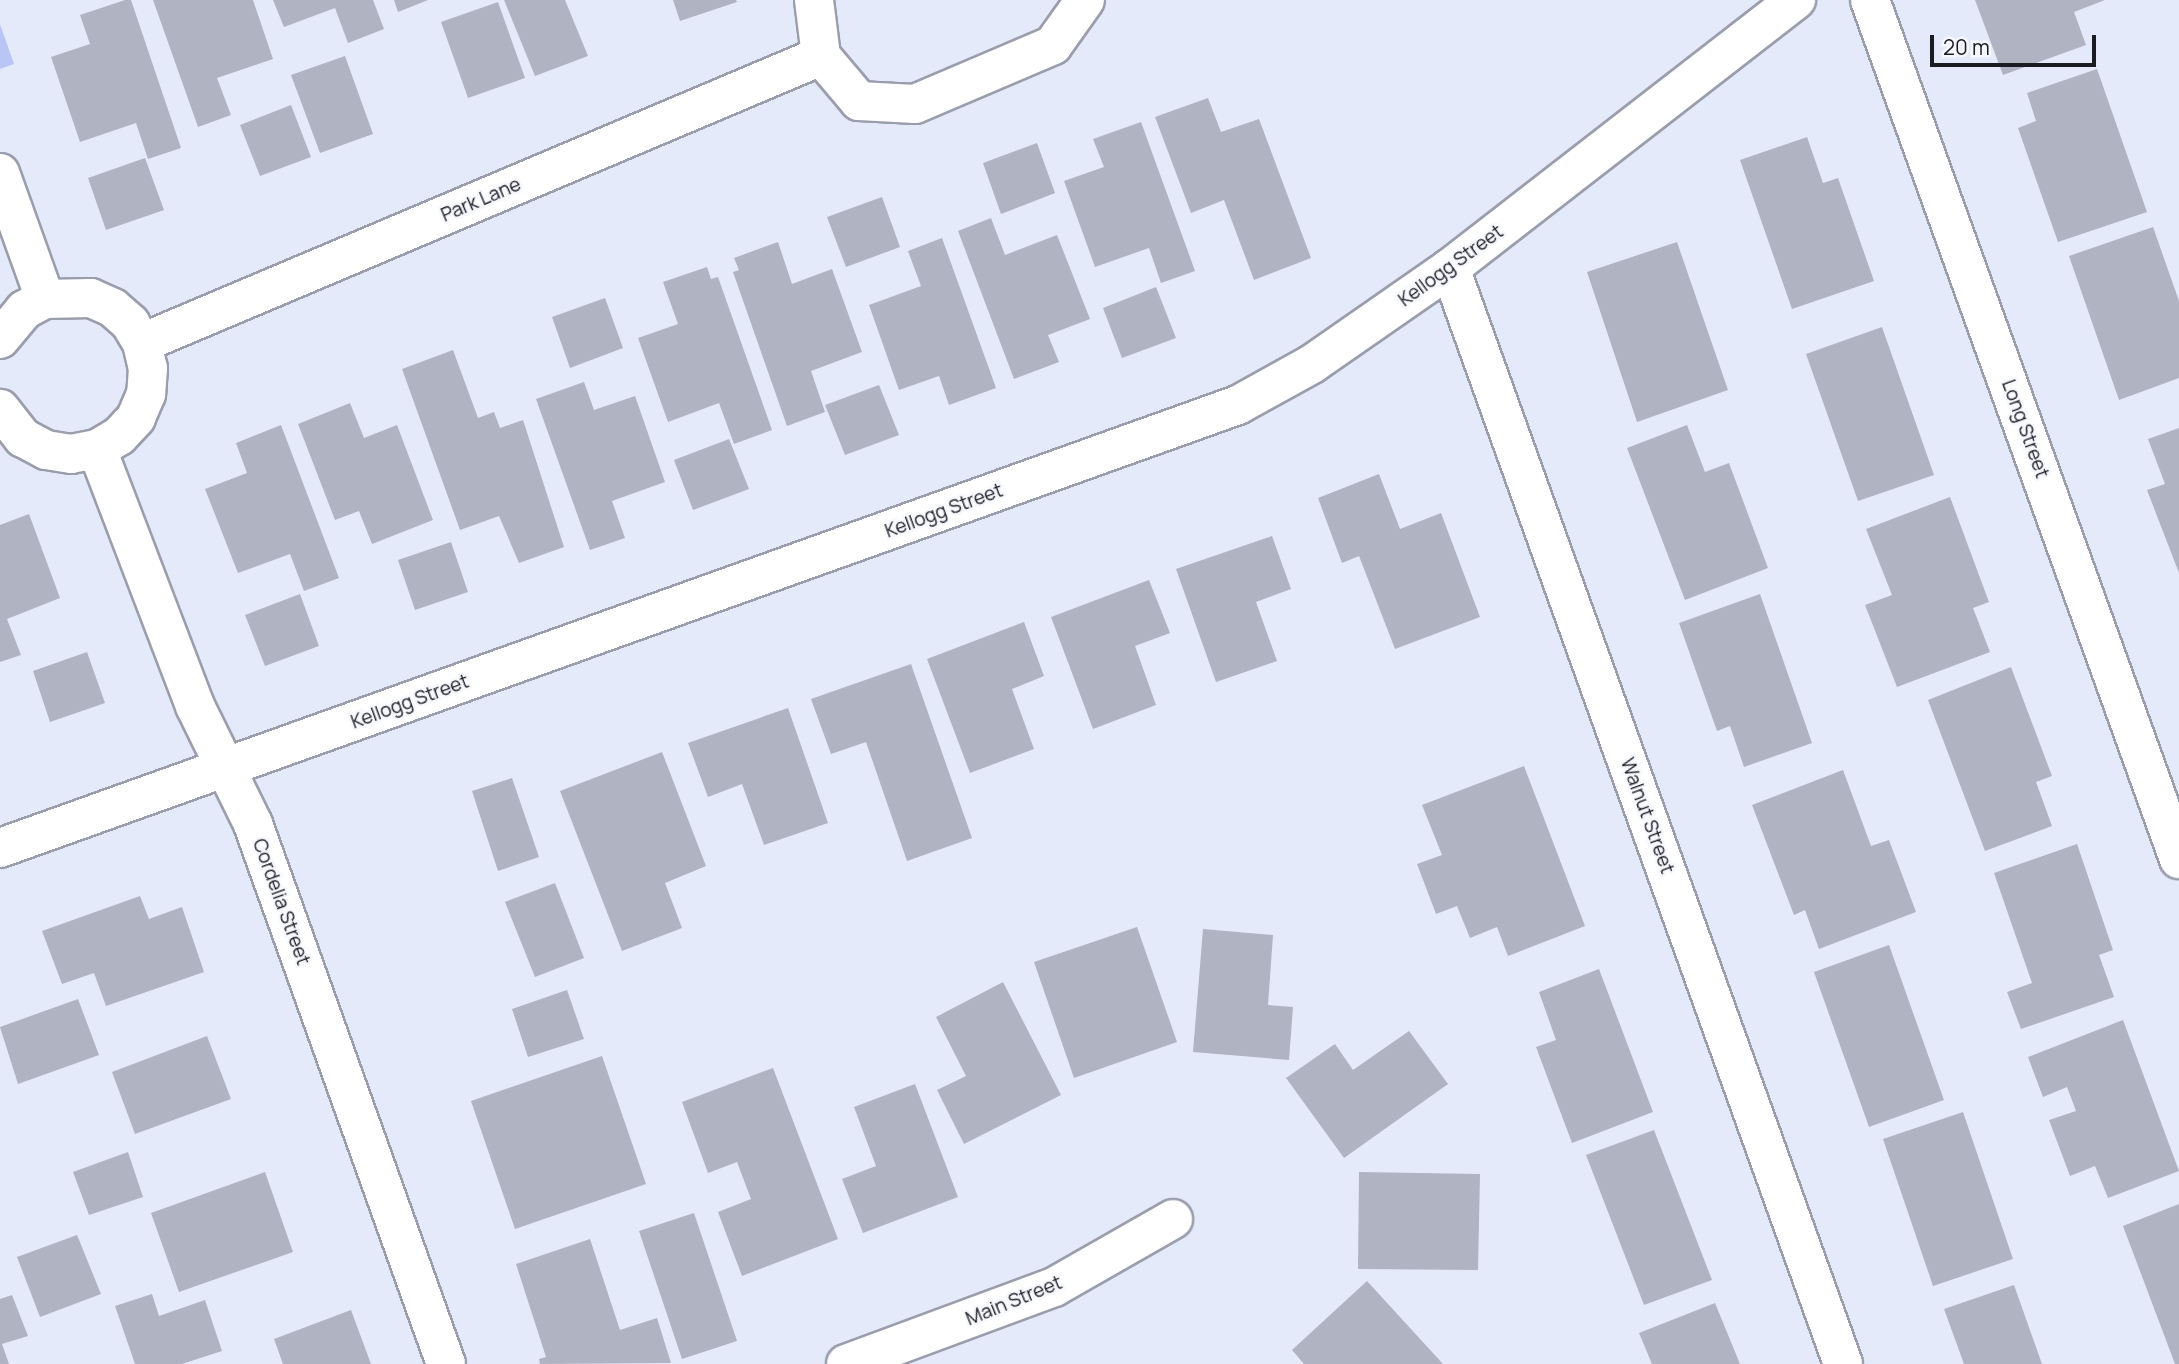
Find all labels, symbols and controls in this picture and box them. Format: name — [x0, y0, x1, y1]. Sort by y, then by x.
scale bar — [1934, 21, 2100, 65]
text: 20 m — [1943, 33, 1990, 61]
street label: Park Lane — [438, 173, 524, 227]
street label: Kellogg Street — [1394, 220, 1508, 312]
street label: Long Street — [1997, 377, 2053, 481]
street label: Kellogg Street — [882, 479, 1006, 543]
street label: Kellogg Street — [348, 670, 472, 734]
street label: Walnut Street — [1615, 755, 1679, 877]
street label: Cordelia Street — [248, 836, 314, 968]
street label: Main Street — [963, 1271, 1065, 1331]

